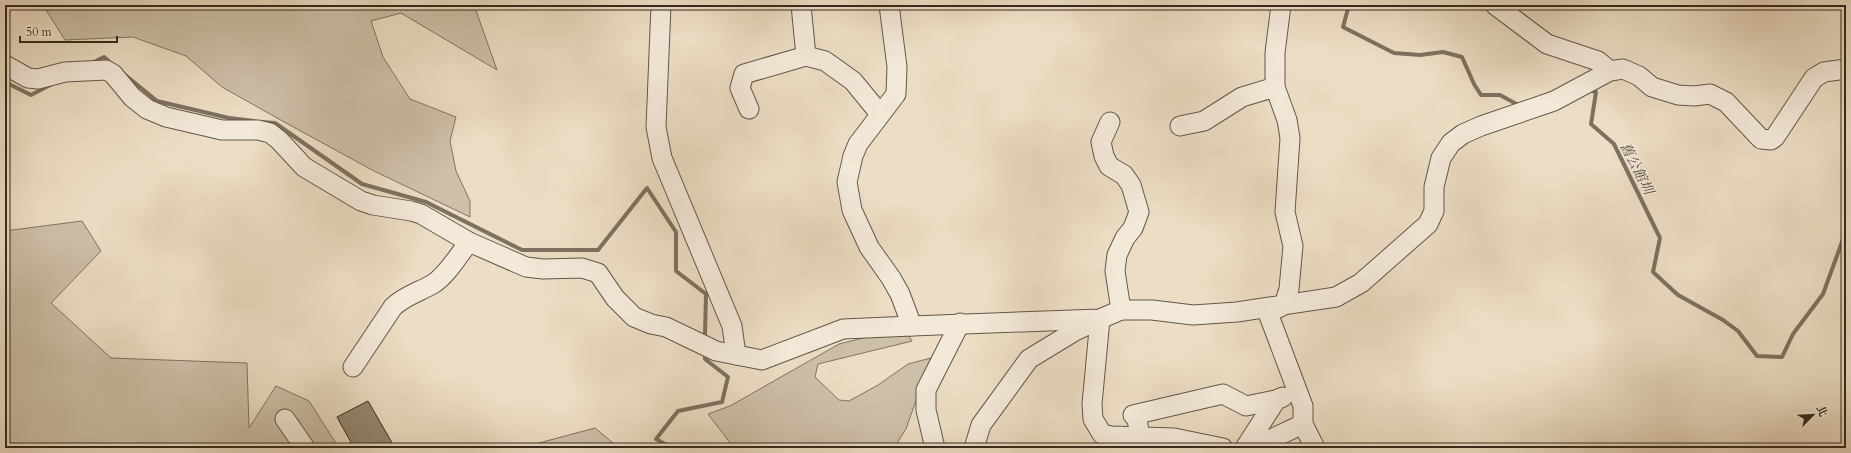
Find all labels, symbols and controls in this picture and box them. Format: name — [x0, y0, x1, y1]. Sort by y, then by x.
scale bar — [20, 18, 117, 44]
text: 50 m — [26, 24, 53, 40]
water label: 舊公館圳 — [1615, 139, 1659, 199]
north arrow — [1793, 395, 1833, 435]
text: 北 — [1813, 403, 1831, 419]

